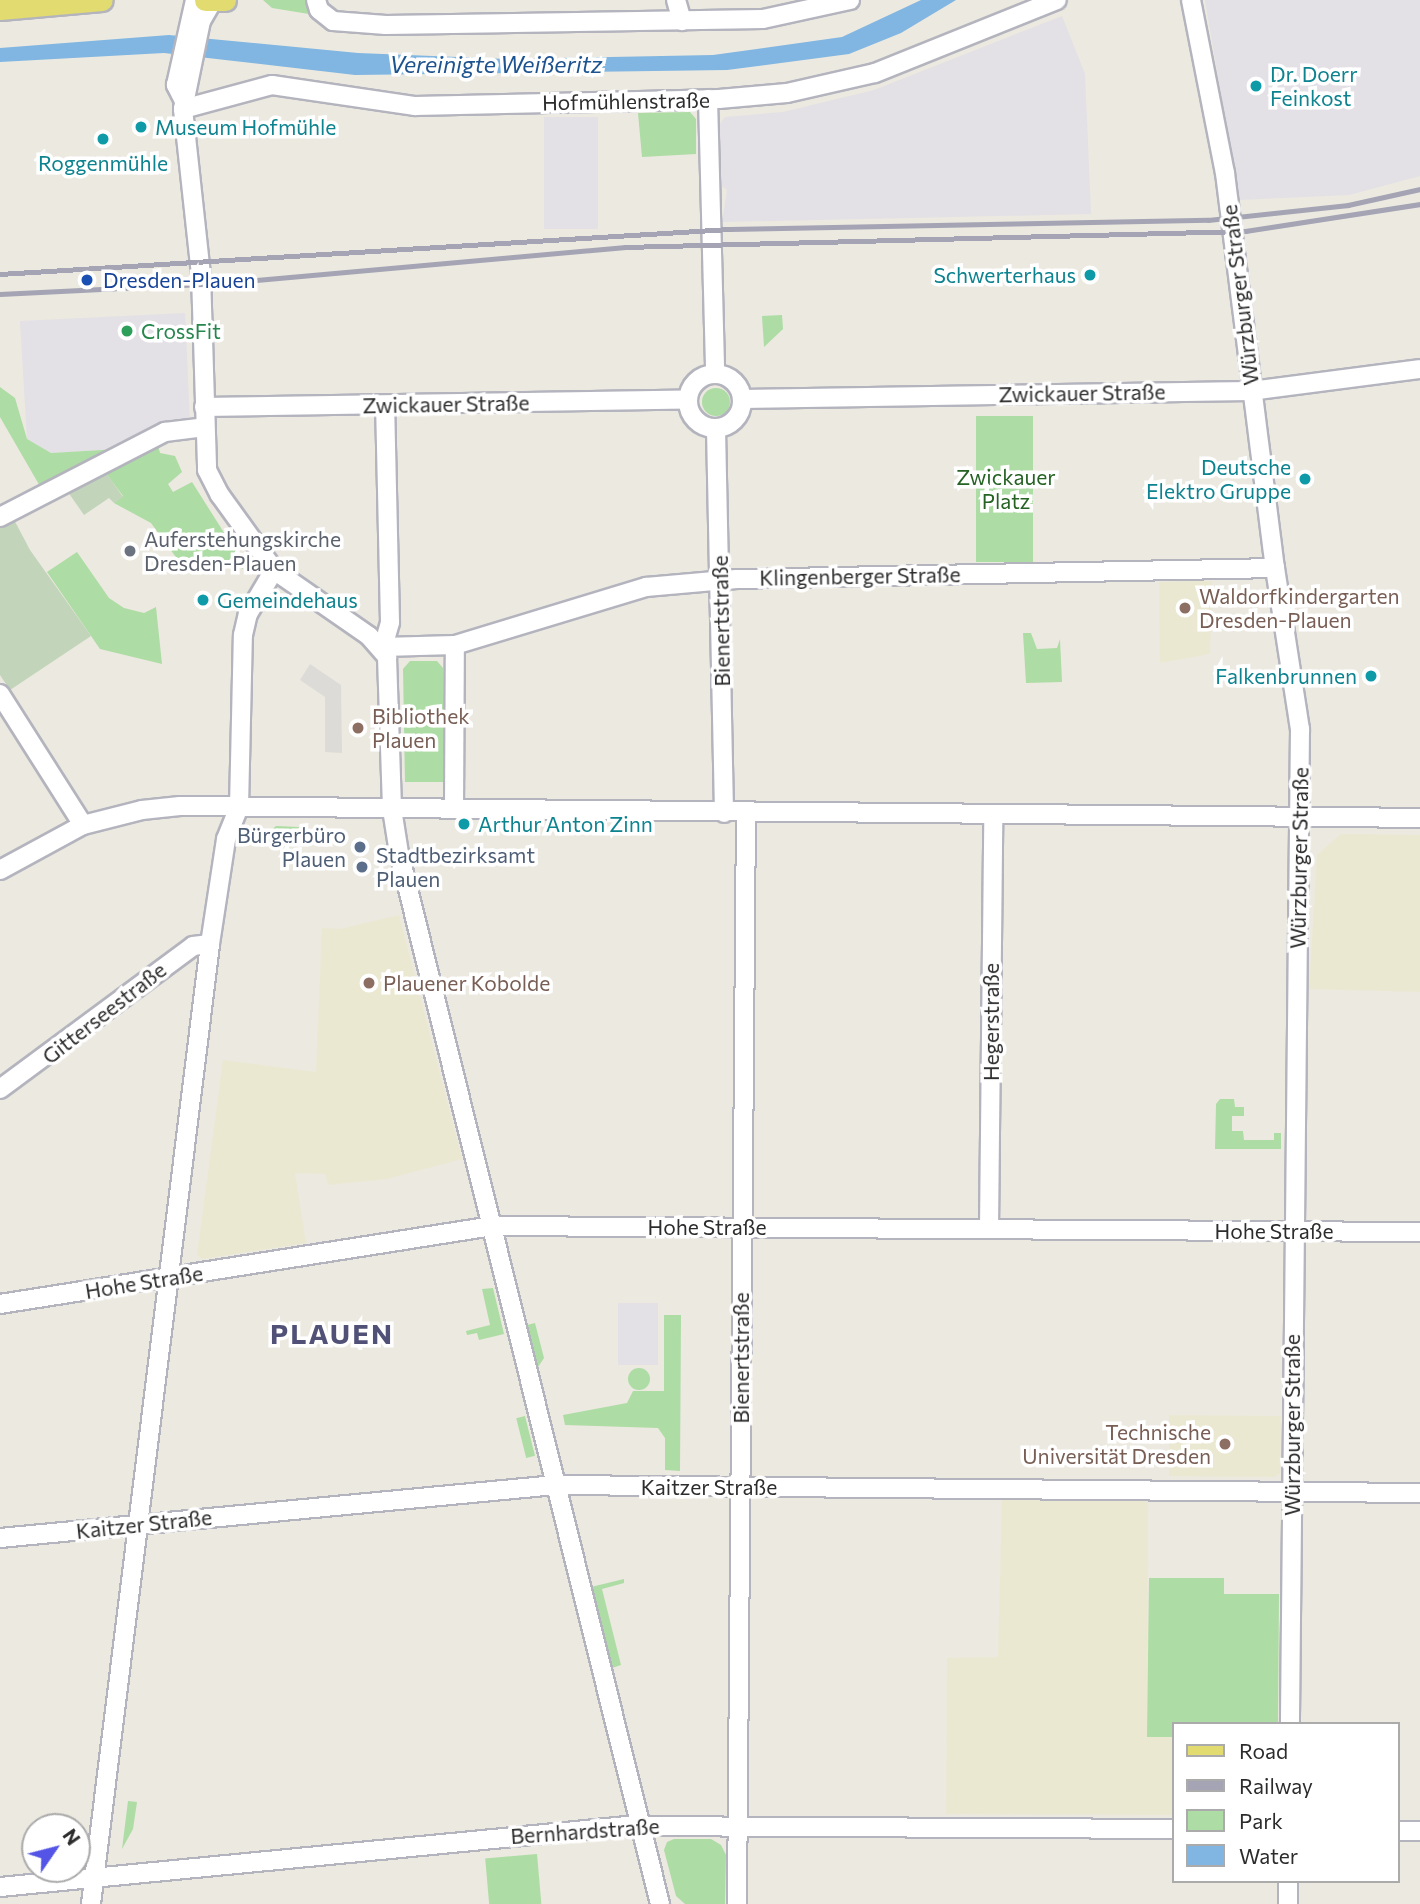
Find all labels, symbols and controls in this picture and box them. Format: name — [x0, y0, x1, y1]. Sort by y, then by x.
water label: Vereinigte Weißeritz — [390, 50, 602, 78]
place label: Dr. Doerr Feinkost — [1270, 61, 1358, 111]
marker: Dr. Doerr Feinkost — [1248, 78, 1264, 94]
street label: Hofmühlenstraße — [542, 87, 710, 115]
place label: Museum Hofmühle — [155, 114, 336, 140]
marker: Museum Hofmühle — [133, 119, 149, 135]
marker: Roggenmühle — [95, 131, 111, 147]
place label: Roggenmühle — [38, 150, 168, 176]
street label: Würzburger Straße — [1216, 203, 1264, 387]
place label: Schwerterhaus — [933, 262, 1076, 288]
place label: Dresden-Plauen — [103, 267, 256, 293]
marker: Schwerterhaus — [1082, 267, 1098, 283]
marker: Dresden-Plauen — [77, 270, 97, 290]
place label: CrossFit — [141, 318, 221, 344]
marker: CrossFit — [119, 323, 135, 339]
street label: Zwickauer Straße — [998, 379, 1166, 407]
street label: Zwickauer Straße — [362, 390, 530, 418]
place label: Deutsche Elektro Gruppe — [1146, 454, 1291, 504]
park label: Zwickauer Platz — [956, 464, 1056, 514]
marker: Deutsche Elektro Gruppe — [1297, 471, 1313, 487]
place label: Auferstehungskirche Dresden-Plauen — [144, 526, 341, 576]
marker: Auferstehungskirche Dresden-Plauen — [122, 543, 138, 559]
street label: Bienertstraße — [707, 555, 735, 687]
street label: Klingenberger Straße — [759, 562, 961, 590]
place label: Waldorfkindergarten Dresden-Plauen — [1199, 583, 1400, 633]
place label: Gemeindehaus — [217, 587, 358, 613]
marker: Gemeindehaus — [195, 592, 211, 608]
marker: Waldorfkindergarten Dresden-Plauen — [1177, 600, 1193, 616]
place label: Falkenbrunnen — [1215, 663, 1357, 689]
marker: Falkenbrunnen — [1363, 668, 1379, 684]
place label: Bibliothek Plauen — [372, 703, 470, 753]
marker: Bibliothek Plauen — [350, 720, 366, 736]
street label: Würzburger Straße — [1285, 767, 1313, 949]
place label: Arthur Anton Zinn — [478, 811, 653, 837]
marker: Arthur Anton Zinn — [456, 816, 472, 832]
place label: Bürgerbüro Plauen — [237, 822, 346, 872]
marker: Bürgerbüro Plauen — [352, 839, 368, 855]
place label: Stadtbezirksamt Plauen — [376, 842, 535, 892]
marker: Stadtbezirksamt Plauen — [354, 859, 370, 875]
street label: Gitterseestraße — [37, 957, 171, 1069]
street label: Hegerstraße — [978, 963, 1004, 1081]
place label: Plauener Kobolde — [383, 970, 550, 996]
marker: Plauener Kobolde — [361, 975, 377, 991]
street label: Hohe Straße — [647, 1214, 767, 1240]
street label: Hohe Straße — [1214, 1218, 1334, 1244]
street label: Hohe Straße — [83, 1260, 205, 1304]
street label: Bienertstraße — [728, 1292, 754, 1424]
district label: PLAUEN — [271, 1316, 393, 1350]
street label: Würzburger Straße — [1279, 1334, 1305, 1516]
place label: Technische Universität Dresden — [1022, 1419, 1211, 1469]
marker: Technische Universität Dresden — [1217, 1436, 1233, 1452]
street label: Kaitzer Straße — [641, 1474, 777, 1500]
street label: Kaitzer Straße — [75, 1504, 213, 1544]
legend — [1172, 1722, 1399, 1883]
text: Road — [1239, 1738, 1288, 1763]
text: Railway — [1239, 1773, 1313, 1798]
text: Park — [1239, 1808, 1283, 1833]
north arrow — [21, 1813, 91, 1883]
street label: Bernhardstraße — [510, 1813, 660, 1849]
text: N — [58, 1824, 85, 1849]
text: Water — [1239, 1843, 1298, 1868]

